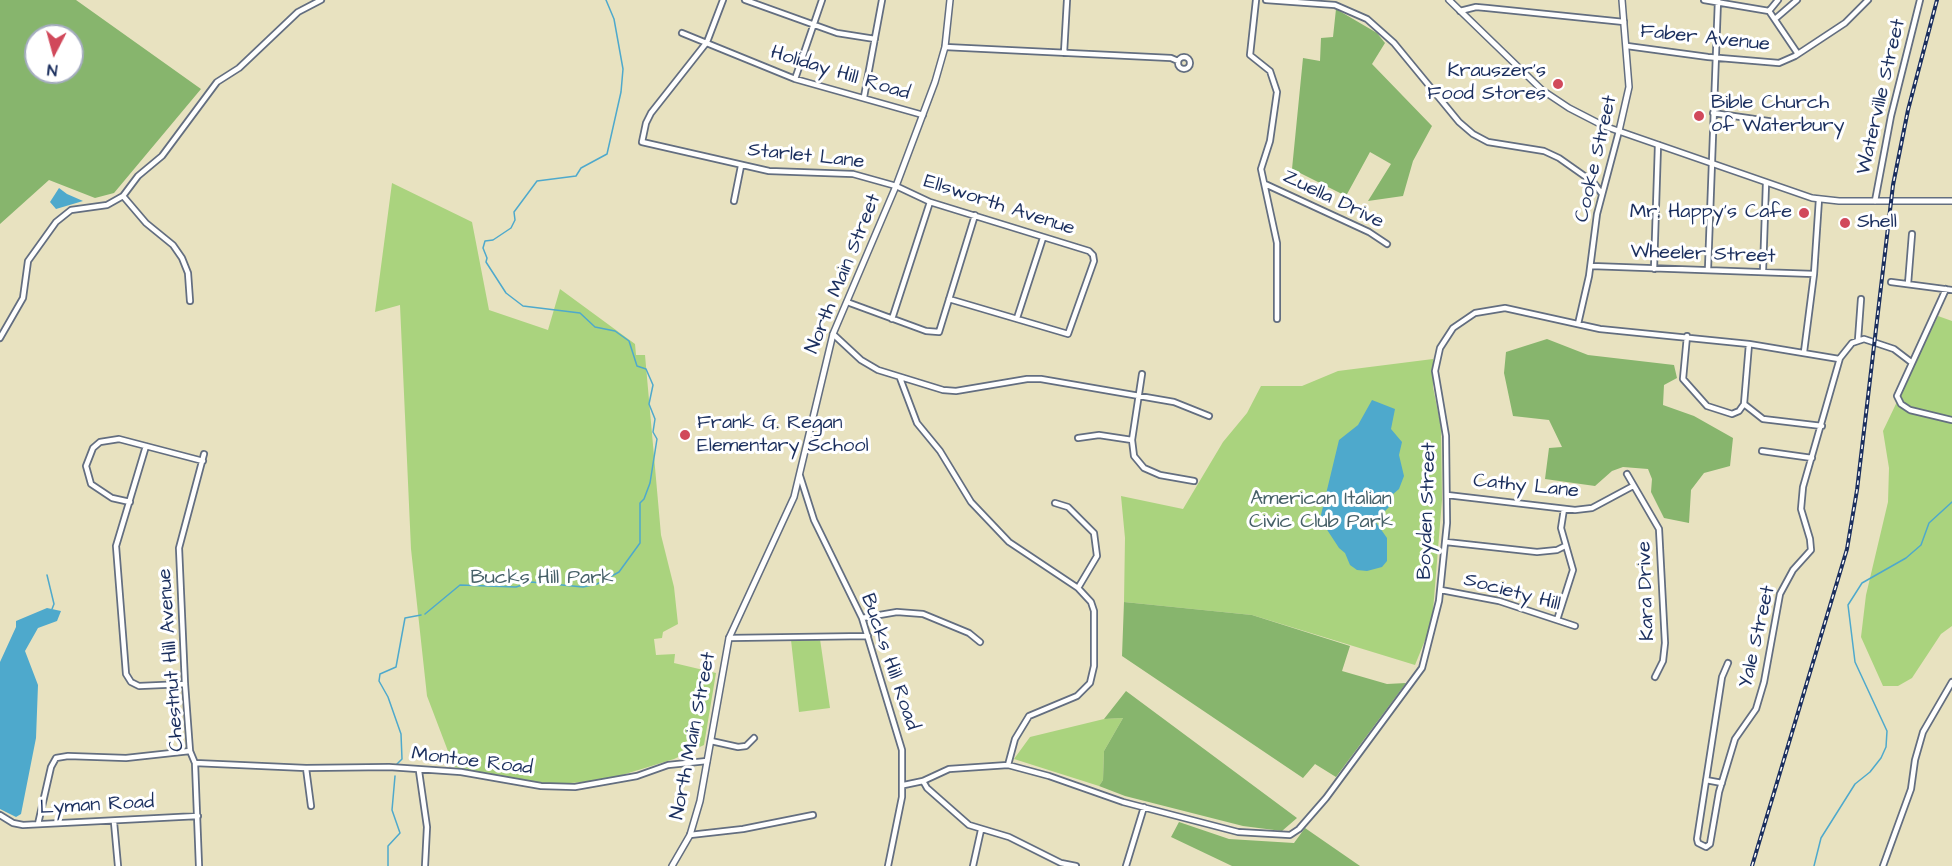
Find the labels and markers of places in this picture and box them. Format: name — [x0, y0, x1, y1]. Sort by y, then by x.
place label: Krauszer's Food Stores — [1427, 60, 1546, 107]
marker: Krauszer's Food Stores — [1551, 77, 1565, 91]
place label: Bible Church of Waterbury — [1711, 92, 1844, 139]
marker: Bible Church of Waterbury — [1692, 109, 1706, 123]
place label: Mr. Happy's Cafe — [1630, 201, 1792, 225]
marker: Mr. Happy's Cafe — [1797, 206, 1811, 220]
place label: Shell — [1857, 211, 1897, 235]
marker: Shell — [1838, 216, 1852, 230]
place label: Frank G. Regan Elementary School — [697, 412, 869, 459]
marker: Frank G. Regan Elementary School — [678, 428, 692, 442]

